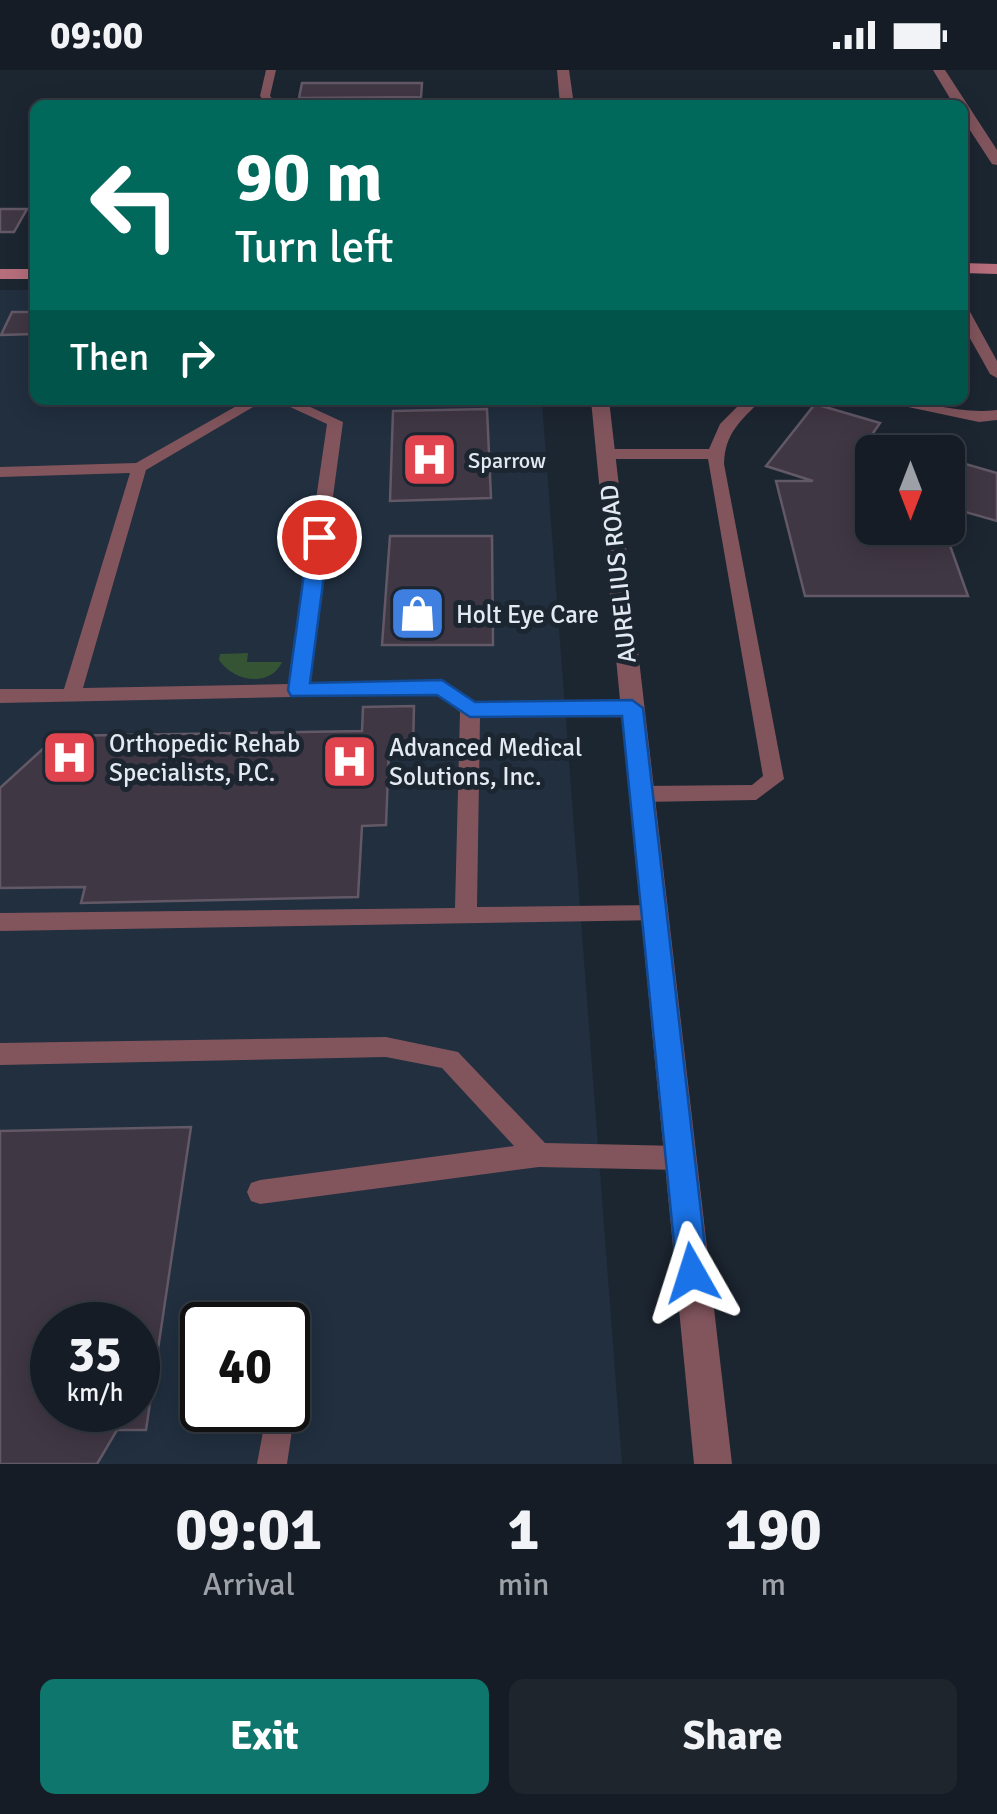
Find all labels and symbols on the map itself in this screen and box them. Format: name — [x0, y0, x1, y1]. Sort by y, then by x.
hospital icon: Sparrow — [399, 430, 459, 490]
north arrow — [855, 435, 965, 545]
place label: Sparrow — [468, 447, 546, 474]
street label: AURELIUS ROAD — [593, 483, 643, 665]
pin — [277, 495, 362, 580]
shop icon: Holt Eye Care — [387, 584, 447, 644]
place label: Holt Eye Care — [456, 599, 599, 630]
hospital icon: Orthopedic Rehab Specialists, P.C. — [40, 727, 100, 787]
place label: Orthopedic Rehab Specialists, P.C. — [109, 728, 300, 788]
hospital icon: Advanced Medical Solutions, Inc. — [320, 731, 380, 791]
place label: Advanced Medical Solutions, Inc. — [389, 732, 582, 792]
position arrow — [640, 1221, 744, 1325]
speed limit sign: 40 — [180, 1302, 310, 1432]

